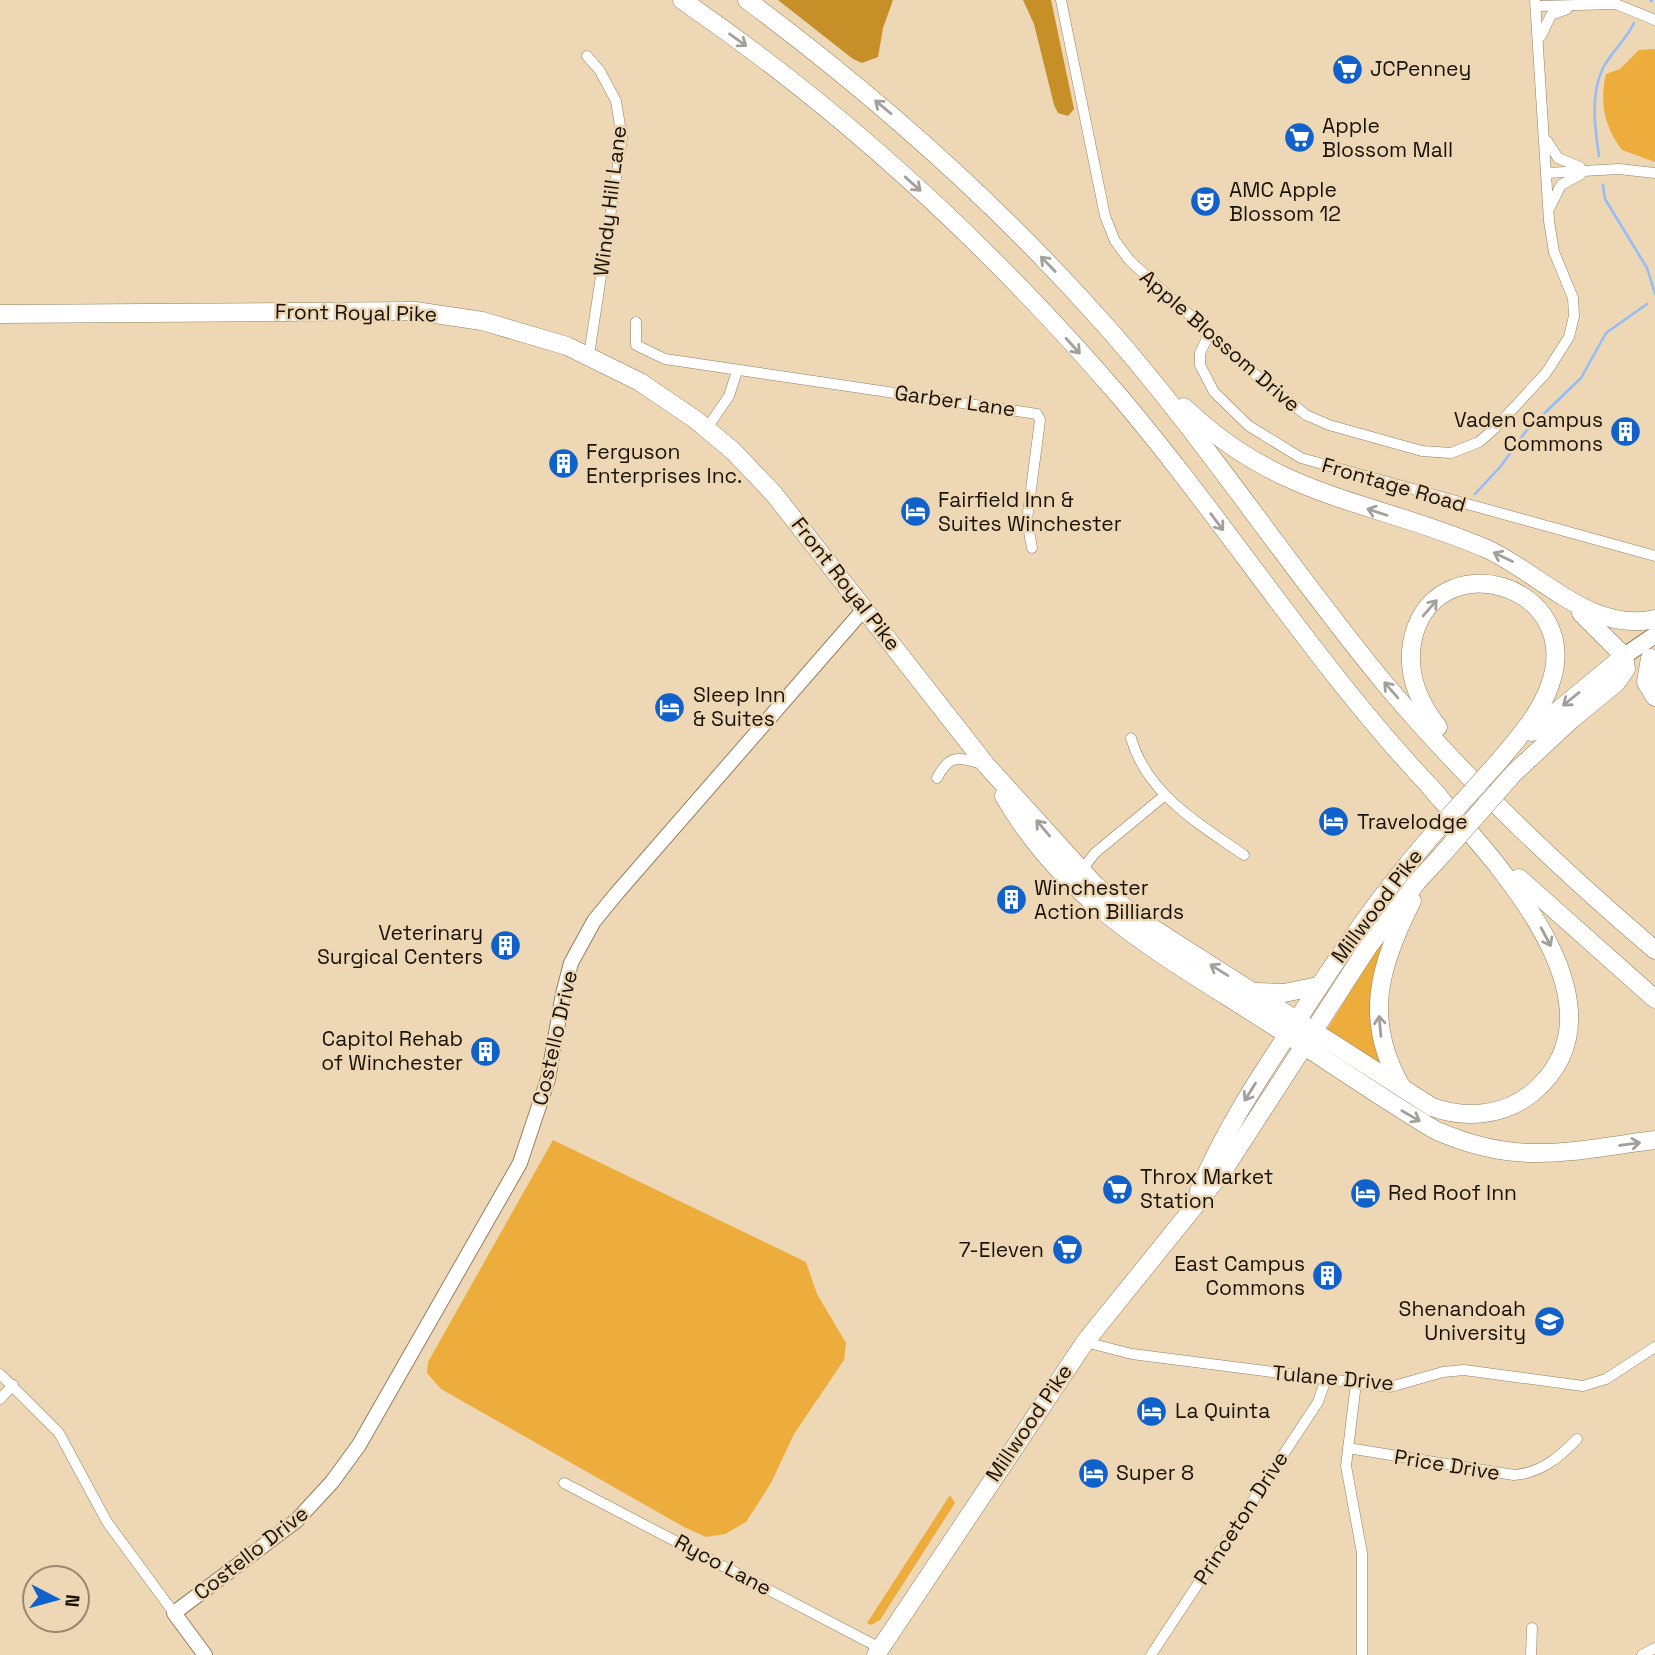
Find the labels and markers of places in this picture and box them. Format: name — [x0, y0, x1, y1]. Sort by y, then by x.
supermarket icon: JCPenney — [1330, 52, 1364, 86]
place label: JCPenney — [1370, 55, 1471, 82]
place label: Apple Blossom Mall — [1322, 112, 1453, 163]
supermarket icon: Apple Blossom Mall — [1282, 121, 1316, 155]
place label: AMC Apple Blossom 12 — [1229, 176, 1341, 227]
theatre icon: AMC Apple Blossom 12 — [1189, 185, 1223, 219]
place label: Vaden Campus Commons — [1454, 406, 1603, 457]
building icon: Vaden Campus Commons — [1609, 415, 1643, 449]
place label: Ferguson Enterprises Inc. — [586, 438, 742, 489]
building icon: Ferguson Enterprises Inc. — [546, 447, 580, 481]
place label: Fairfield Inn & Suites Winchester — [938, 486, 1122, 537]
hotel icon: Fairfield Inn & Suites Winchester — [898, 495, 932, 529]
place label: Sleep Inn & Suites — [693, 681, 786, 732]
hotel icon: Sleep Inn & Suites — [653, 690, 687, 724]
hotel icon: Travelodge — [1317, 805, 1351, 839]
place label: Travelodge — [1357, 808, 1468, 835]
place label: Winchester Action Billiards — [1034, 874, 1184, 925]
building icon: Winchester Action Billiards — [994, 883, 1028, 917]
place label: Veterinary Surgical Centers — [317, 919, 483, 970]
building icon: Veterinary Surgical Centers — [489, 928, 523, 962]
place label: Capitol Rehab of Winchester — [321, 1025, 463, 1076]
building icon: Capitol Rehab of Winchester — [469, 1034, 503, 1068]
place label: Throx Market Station — [1140, 1163, 1273, 1214]
supermarket icon: Throx Market Station — [1100, 1172, 1134, 1206]
hotel icon: Red Roof Inn — [1348, 1176, 1382, 1210]
place label: Red Roof Inn — [1388, 1179, 1517, 1206]
supermarket icon: 7-Eleven — [1050, 1233, 1084, 1267]
place label: 7-Eleven — [959, 1236, 1044, 1263]
place label: East Campus Commons — [1174, 1250, 1305, 1301]
building icon: East Campus Commons — [1311, 1259, 1345, 1293]
place label: Shenandoah University — [1399, 1295, 1526, 1346]
school or university icon: Shenandoah University — [1532, 1304, 1566, 1338]
hotel icon: La Quinta — [1135, 1394, 1169, 1428]
place label: La Quinta — [1175, 1397, 1270, 1424]
hotel icon: Super 8 — [1076, 1456, 1110, 1490]
place label: Super 8 — [1116, 1459, 1194, 1486]

